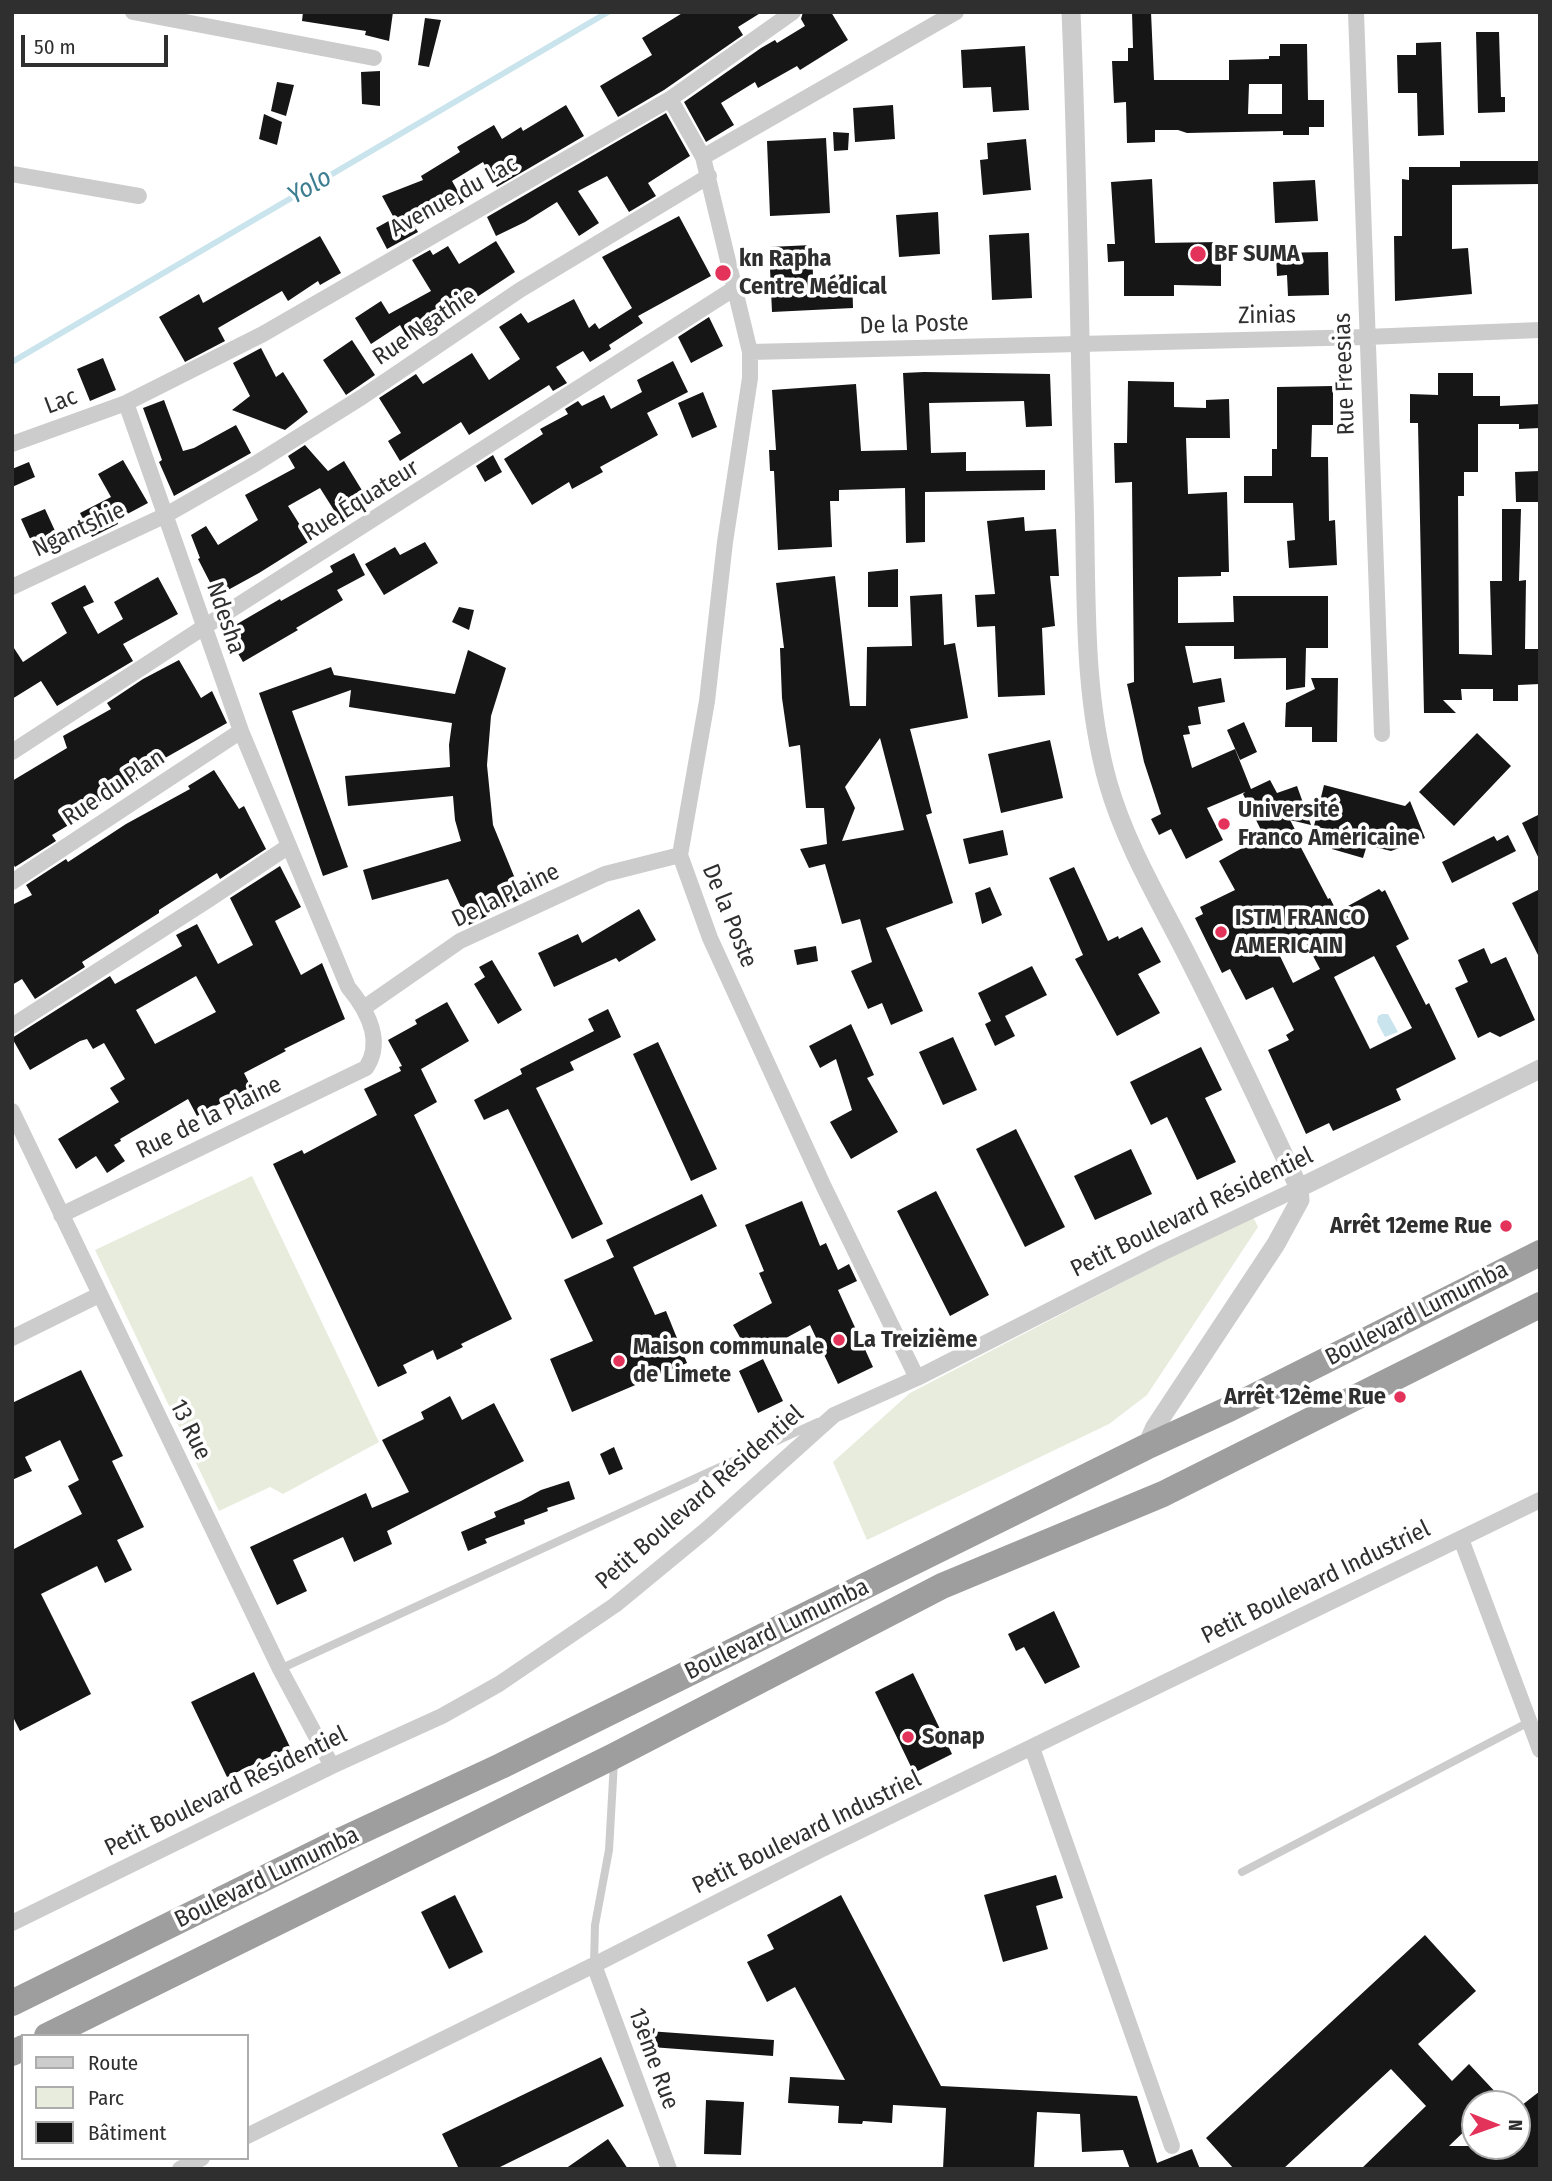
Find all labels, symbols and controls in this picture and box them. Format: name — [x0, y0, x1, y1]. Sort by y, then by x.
scale bar — [24, 21, 172, 65]
text: 50 m — [34, 34, 76, 60]
street label: Avenue du Lac — [385, 150, 523, 244]
water label: Yolo — [283, 162, 337, 212]
place label: BF SUMA — [1214, 240, 1300, 268]
marker: BF SUMA — [1188, 244, 1208, 264]
place label: kn Rapha Centre Médical — [739, 245, 887, 301]
marker: kn Rapha Centre Médical — [713, 263, 733, 283]
street label: Rue Ngathie — [368, 282, 482, 372]
street label: Zinias — [1238, 301, 1296, 331]
street label: De la Poste — [859, 309, 969, 341]
street label: Rue Freesias — [1328, 312, 1362, 436]
street label: Lac — [41, 383, 81, 421]
street label: Rue Équateur — [298, 454, 424, 548]
street label: Ngantshie — [28, 496, 130, 564]
street label: Ndesha — [199, 578, 251, 658]
street label: Rue du Plan — [57, 743, 171, 833]
place label: Université Franco Américaine — [1238, 796, 1420, 852]
marker: Université Franco Américaine — [1216, 816, 1232, 832]
street label: De la Plaine — [448, 858, 564, 934]
street label: De la Poste — [695, 860, 763, 972]
place label: ISTM FRANCO AMERICAIN — [1235, 904, 1366, 960]
marker: ISTM FRANCO AMERICAIN — [1213, 924, 1229, 940]
street label: Rue de la Plaine — [132, 1070, 286, 1166]
street label: Petit Boulevard Résidentiel — [1066, 1142, 1318, 1284]
place label: Arrêt 12eme Rue — [1330, 1212, 1492, 1240]
marker: Arrêt 12eme Rue — [1498, 1218, 1514, 1234]
street label: Boulevard Lumumba — [1321, 1255, 1513, 1373]
place label: La Treizième — [853, 1326, 977, 1354]
marker: La Treizième — [831, 1332, 847, 1348]
place label: Maison communale de Limete — [633, 1333, 824, 1389]
marker: Maison communale de Limete — [611, 1353, 627, 1369]
place label: Arrêt 12ème Rue — [1224, 1383, 1386, 1411]
marker: Arrêt 12ème Rue — [1392, 1389, 1408, 1405]
street label: 13 Rue — [163, 1395, 217, 1465]
street label: Petit Boulevard Résidentiel — [590, 1400, 810, 1596]
street label: Petit Boulevard Industriel — [1197, 1515, 1435, 1651]
street label: Boulevard Lumumba — [680, 1573, 874, 1687]
street label: Petit Boulevard Résidentiel — [100, 1721, 352, 1863]
place label: Sonap — [922, 1723, 985, 1751]
marker: Sonap — [900, 1729, 916, 1745]
street label: Petit Boulevard Industriel — [688, 1765, 926, 1901]
street label: Boulevard Lumumba — [170, 1821, 364, 1935]
street label: 13ème Rue — [621, 2005, 685, 2113]
legend — [21, 2034, 248, 2160]
text: Route — [88, 2050, 138, 2076]
text: Parc — [88, 2085, 124, 2111]
north arrow — [1461, 2090, 1531, 2160]
text: N — [1504, 2119, 1527, 2131]
text: Bâtiment — [88, 2120, 166, 2146]

